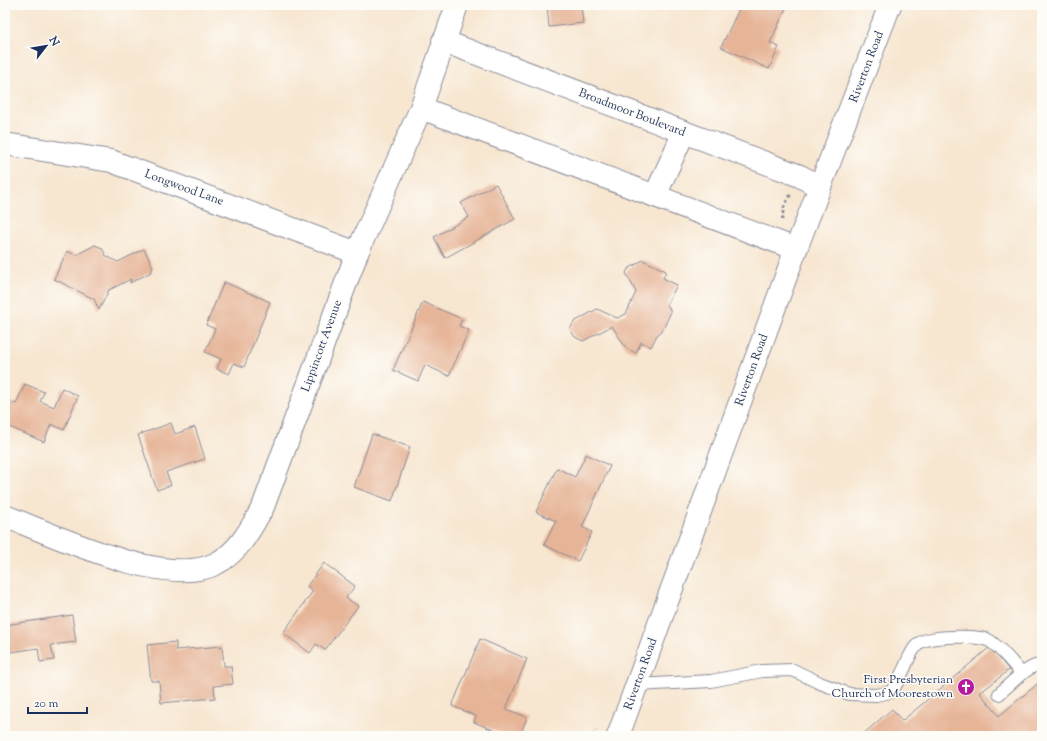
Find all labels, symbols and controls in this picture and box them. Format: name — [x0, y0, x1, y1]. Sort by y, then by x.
north arrow — [26, 26, 66, 66]
street label: Riverton Road — [845, 28, 889, 105]
text: N — [44, 33, 63, 49]
street label: Broadmoor Boulevard — [576, 84, 688, 142]
street label: Longwood Lane — [142, 165, 226, 211]
street label: Lippincott Avenue — [297, 297, 347, 395]
street label: Riverton Road — [731, 331, 773, 408]
street label: Riverton Road — [620, 635, 662, 712]
place label: First Presbyterian Church of Moorestown — [832, 671, 953, 703]
church icon: First Presbyterian Church of Moorestown — [956, 677, 976, 697]
scale bar — [28, 689, 87, 715]
text: 20 m — [34, 695, 59, 713]

